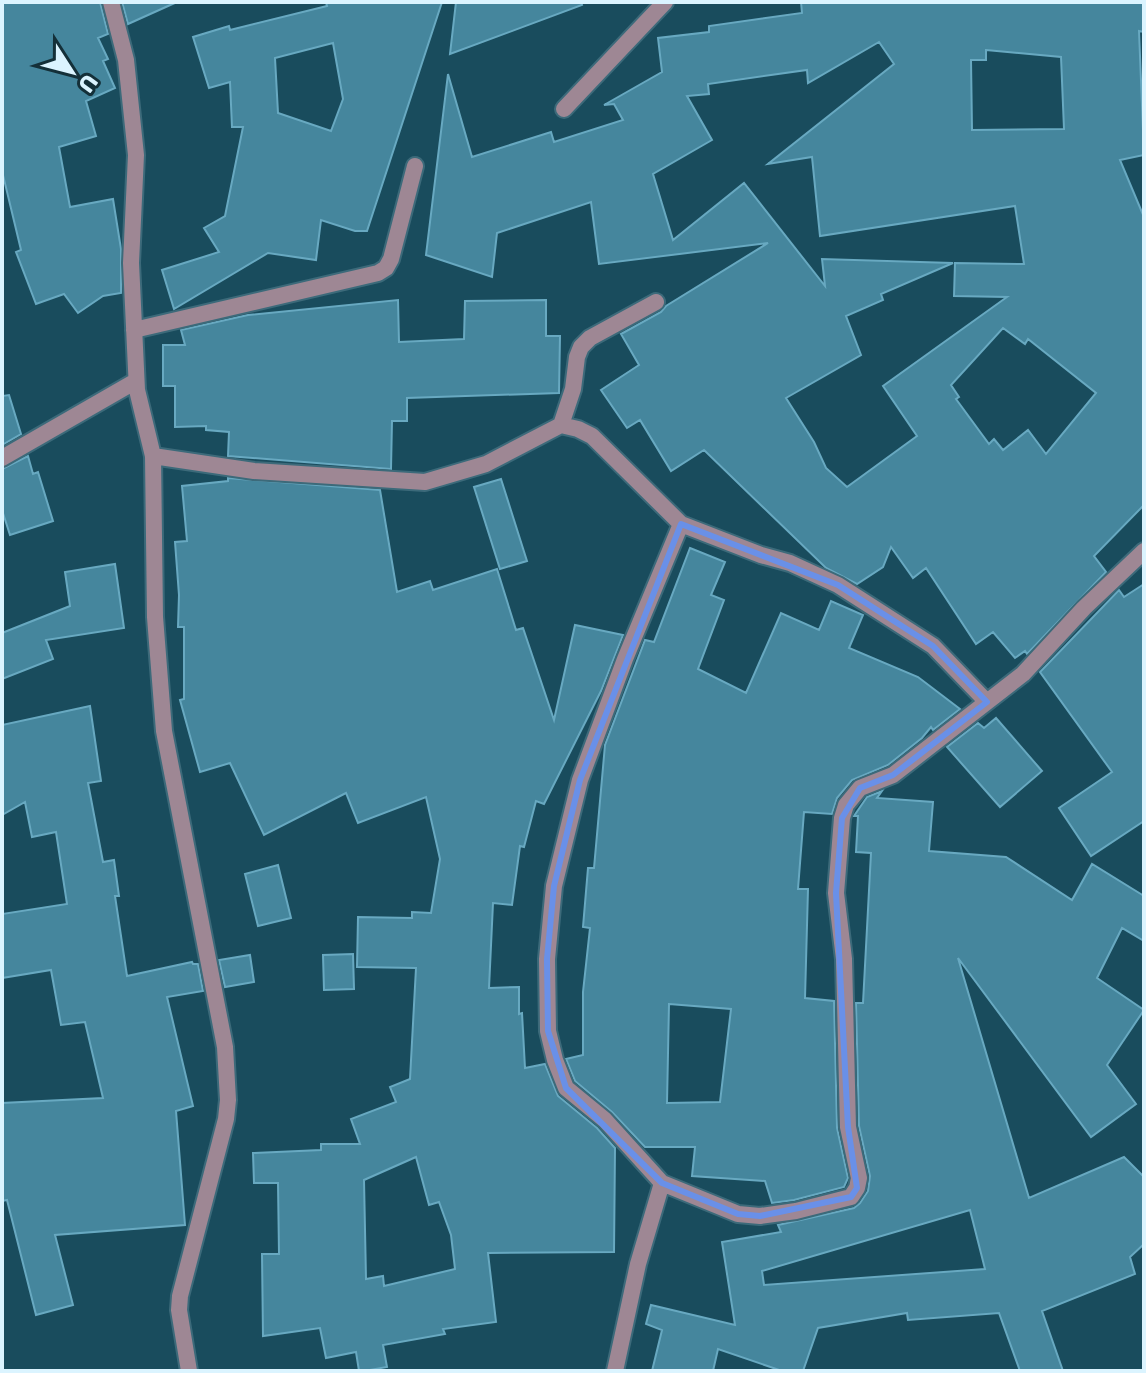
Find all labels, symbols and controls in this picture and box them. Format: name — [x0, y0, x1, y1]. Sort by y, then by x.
north arrow — [32, 32, 112, 112]
text: U — [72, 69, 103, 98]

